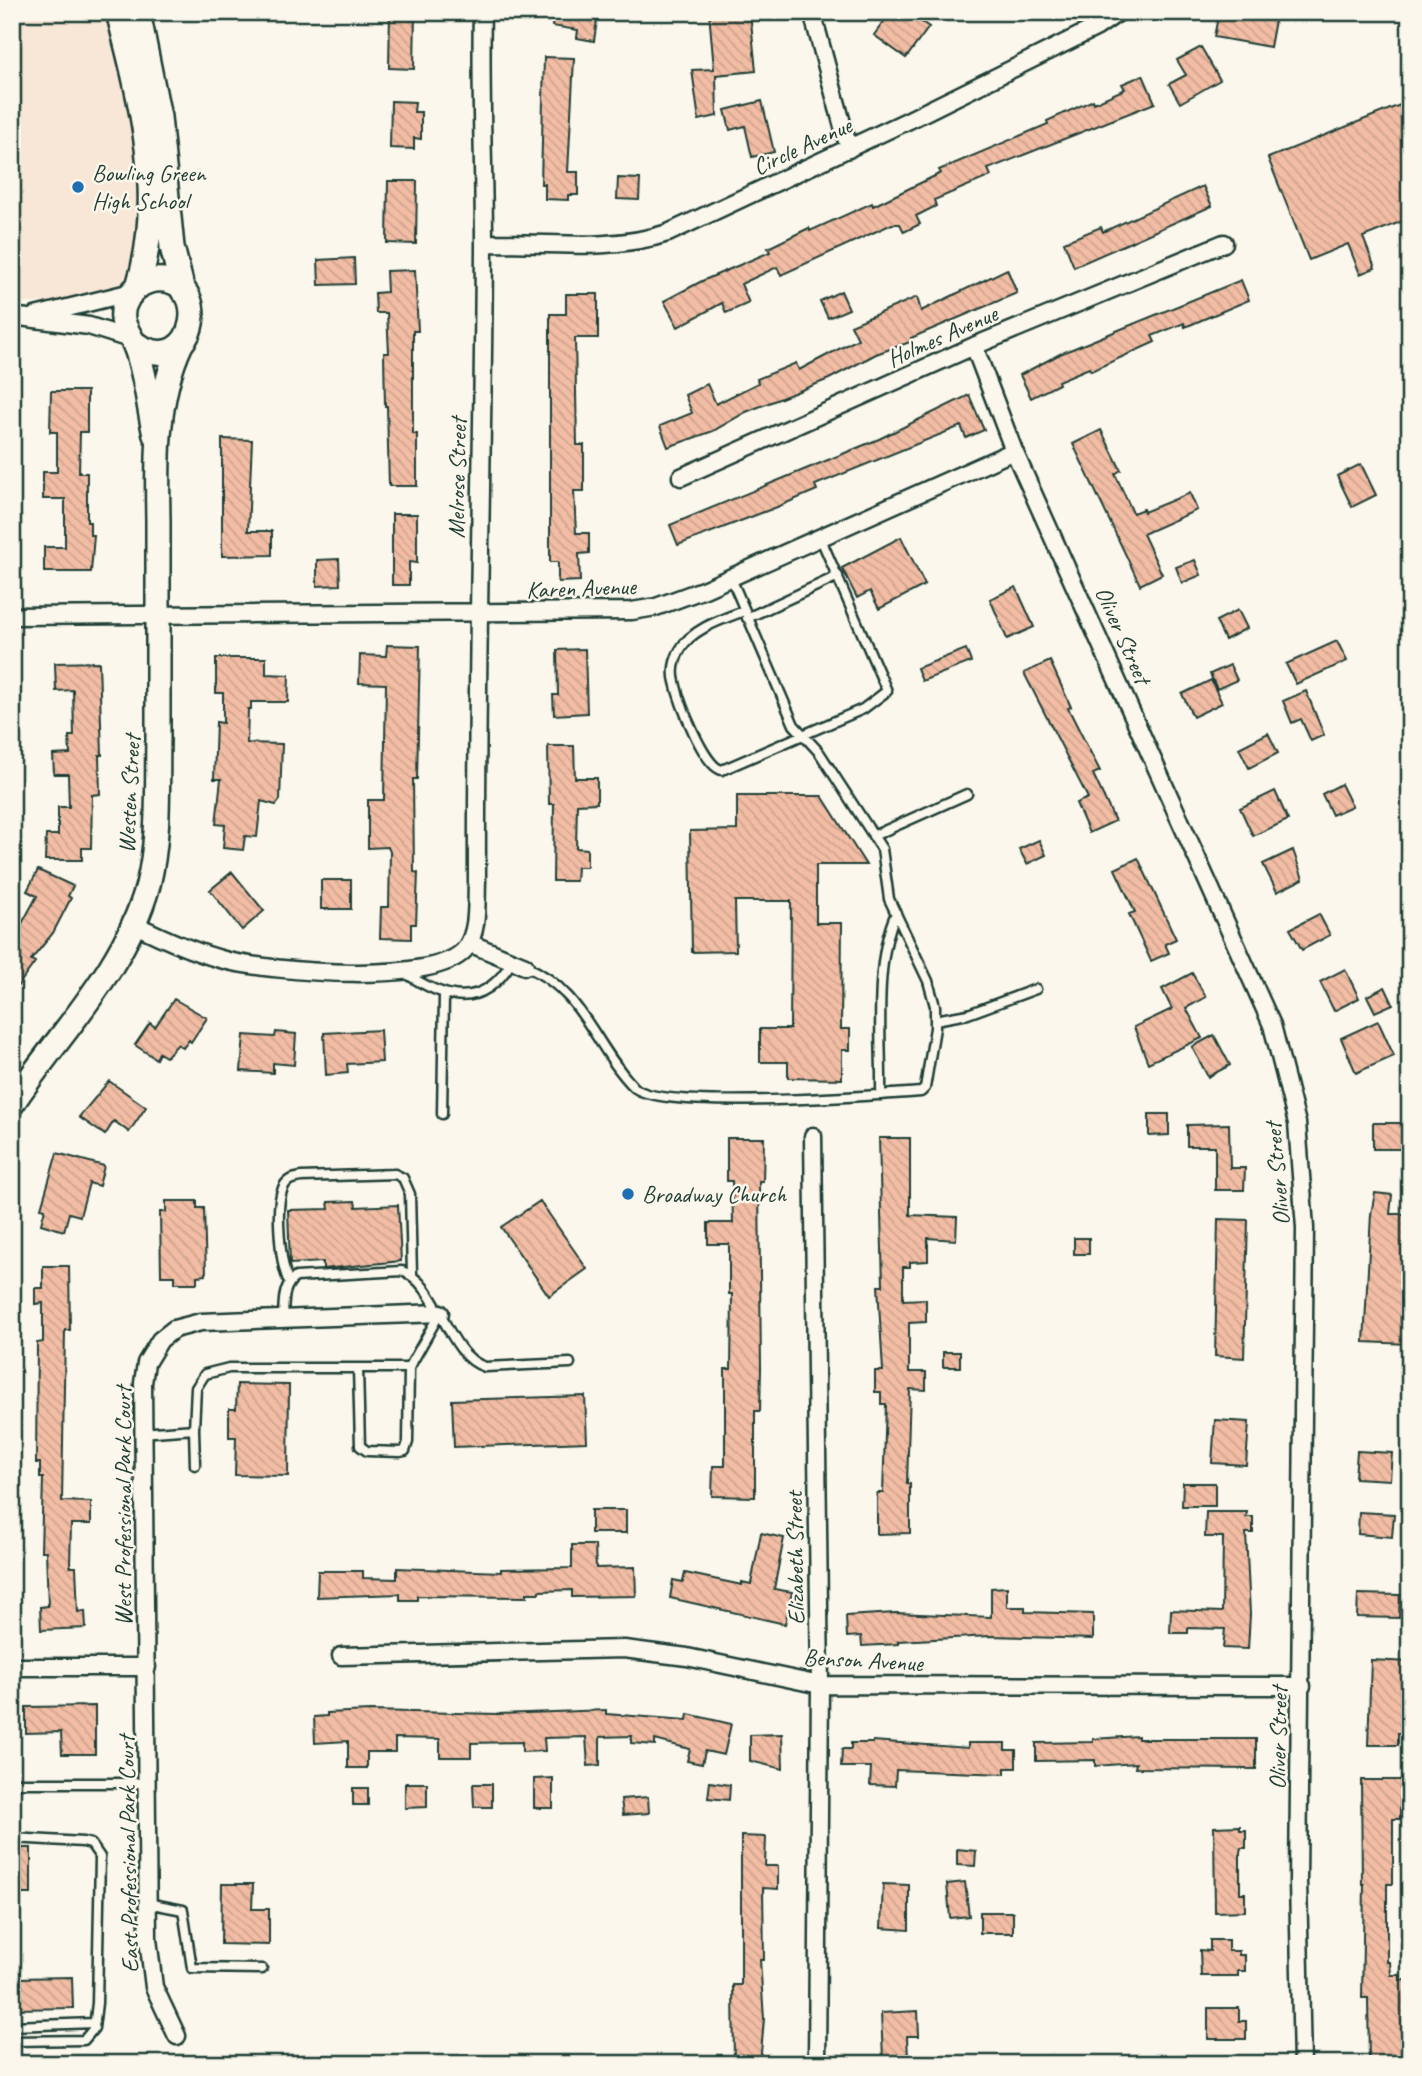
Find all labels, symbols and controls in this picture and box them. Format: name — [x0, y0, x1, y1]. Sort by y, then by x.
street label: Circle Avenue — [748, 109, 858, 182]
place label: Bowling Green High School — [92, 158, 207, 216]
marker: Bowling Green High School — [70, 179, 86, 195]
street label: Holmes Avenue — [882, 297, 1004, 374]
street label: Melrose Street — [441, 414, 473, 539]
street label: Karen Avenue — [526, 571, 638, 605]
street label: Oliver Street — [1088, 582, 1159, 691]
street label: Westen Street — [111, 731, 147, 854]
street label: Oliver Street — [1257, 1118, 1296, 1227]
place label: Broadway Church — [642, 1179, 787, 1209]
marker: Broadway Church — [620, 1186, 636, 1202]
street label: West Professional Park Court — [108, 1383, 138, 1626]
street label: Elizabeth Street — [779, 1489, 811, 1625]
street label: Benson Avenue — [803, 1642, 926, 1678]
street label: Oliver Street — [1262, 1683, 1294, 1790]
street label: East Professional Park Court — [111, 1732, 145, 1973]

